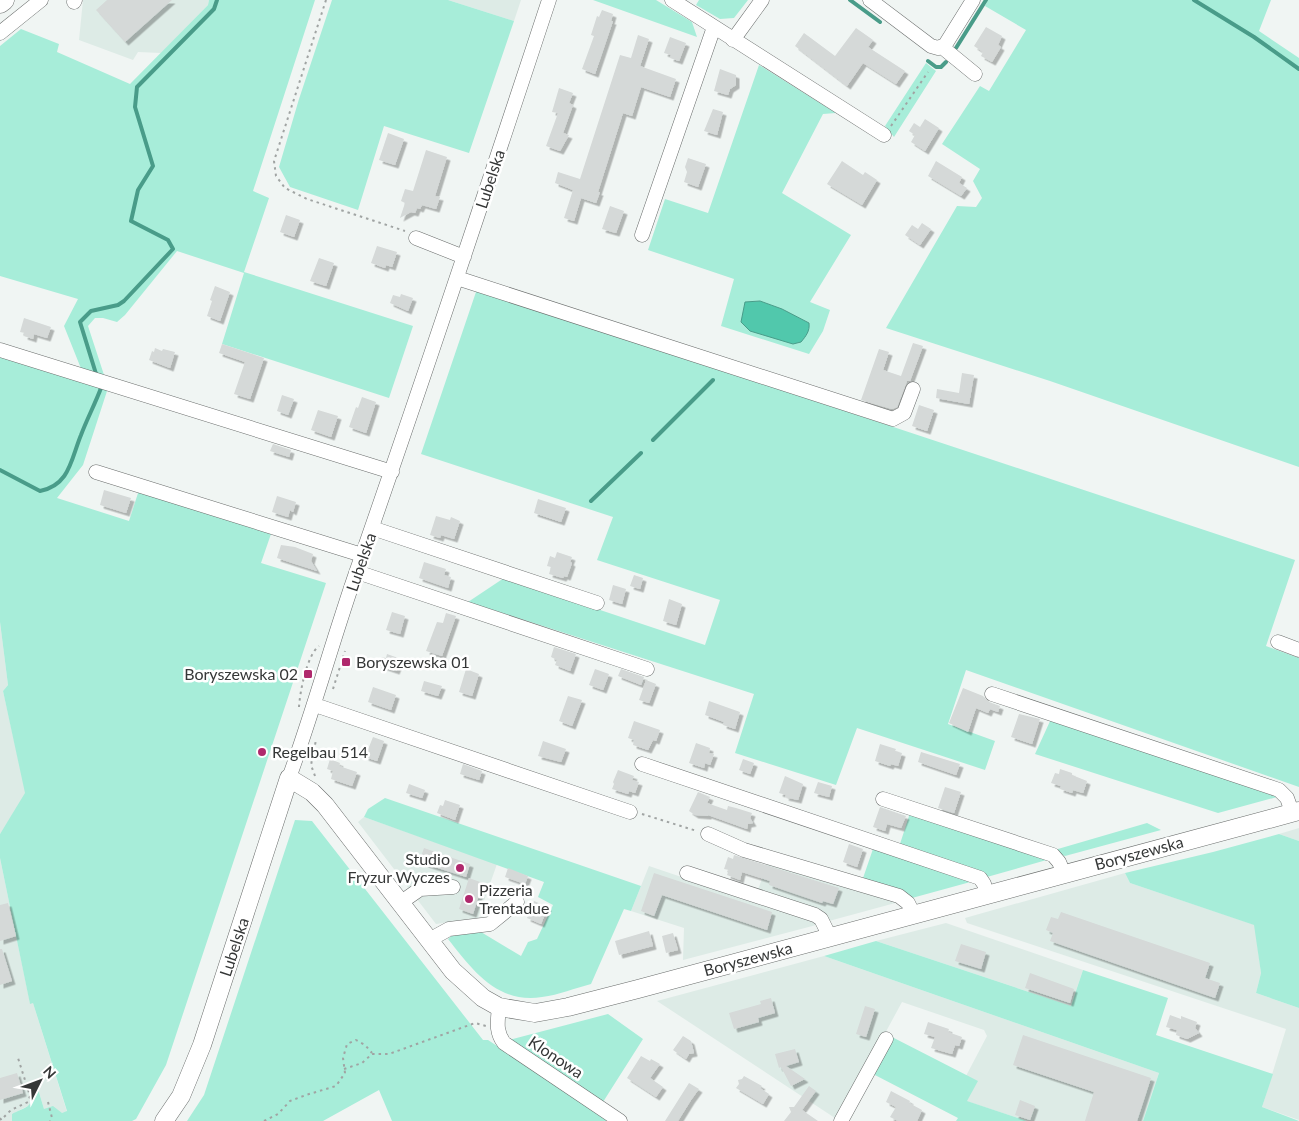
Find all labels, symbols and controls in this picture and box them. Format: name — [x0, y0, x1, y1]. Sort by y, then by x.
street label: Lubelska — [471, 147, 508, 211]
street label: Lubelska — [342, 530, 379, 594]
place label: Boryszewska 01 — [356, 652, 470, 671]
marker: Boryszewska 01 — [340, 656, 352, 668]
place label: Boryszewska 02 — [184, 664, 298, 683]
marker: Boryszewska 02 — [302, 668, 314, 680]
place label: Regelbau 514 — [272, 742, 368, 761]
marker: Regelbau 514 — [256, 746, 268, 758]
street label: Boryszewska — [1092, 832, 1185, 873]
place label: Studio Fryzur Wyczes — [348, 849, 450, 886]
marker: Studio Fryzur Wyczes — [454, 862, 466, 874]
place label: Pizzeria Trentadue — [479, 880, 549, 917]
marker: Pizzeria Trentadue — [463, 893, 475, 905]
street label: Lubelska — [215, 915, 252, 979]
street label: Boryszewska — [701, 938, 794, 979]
street label: Klonowa — [525, 1031, 587, 1082]
north arrow — [15, 1056, 65, 1106]
text: N — [40, 1062, 60, 1082]

